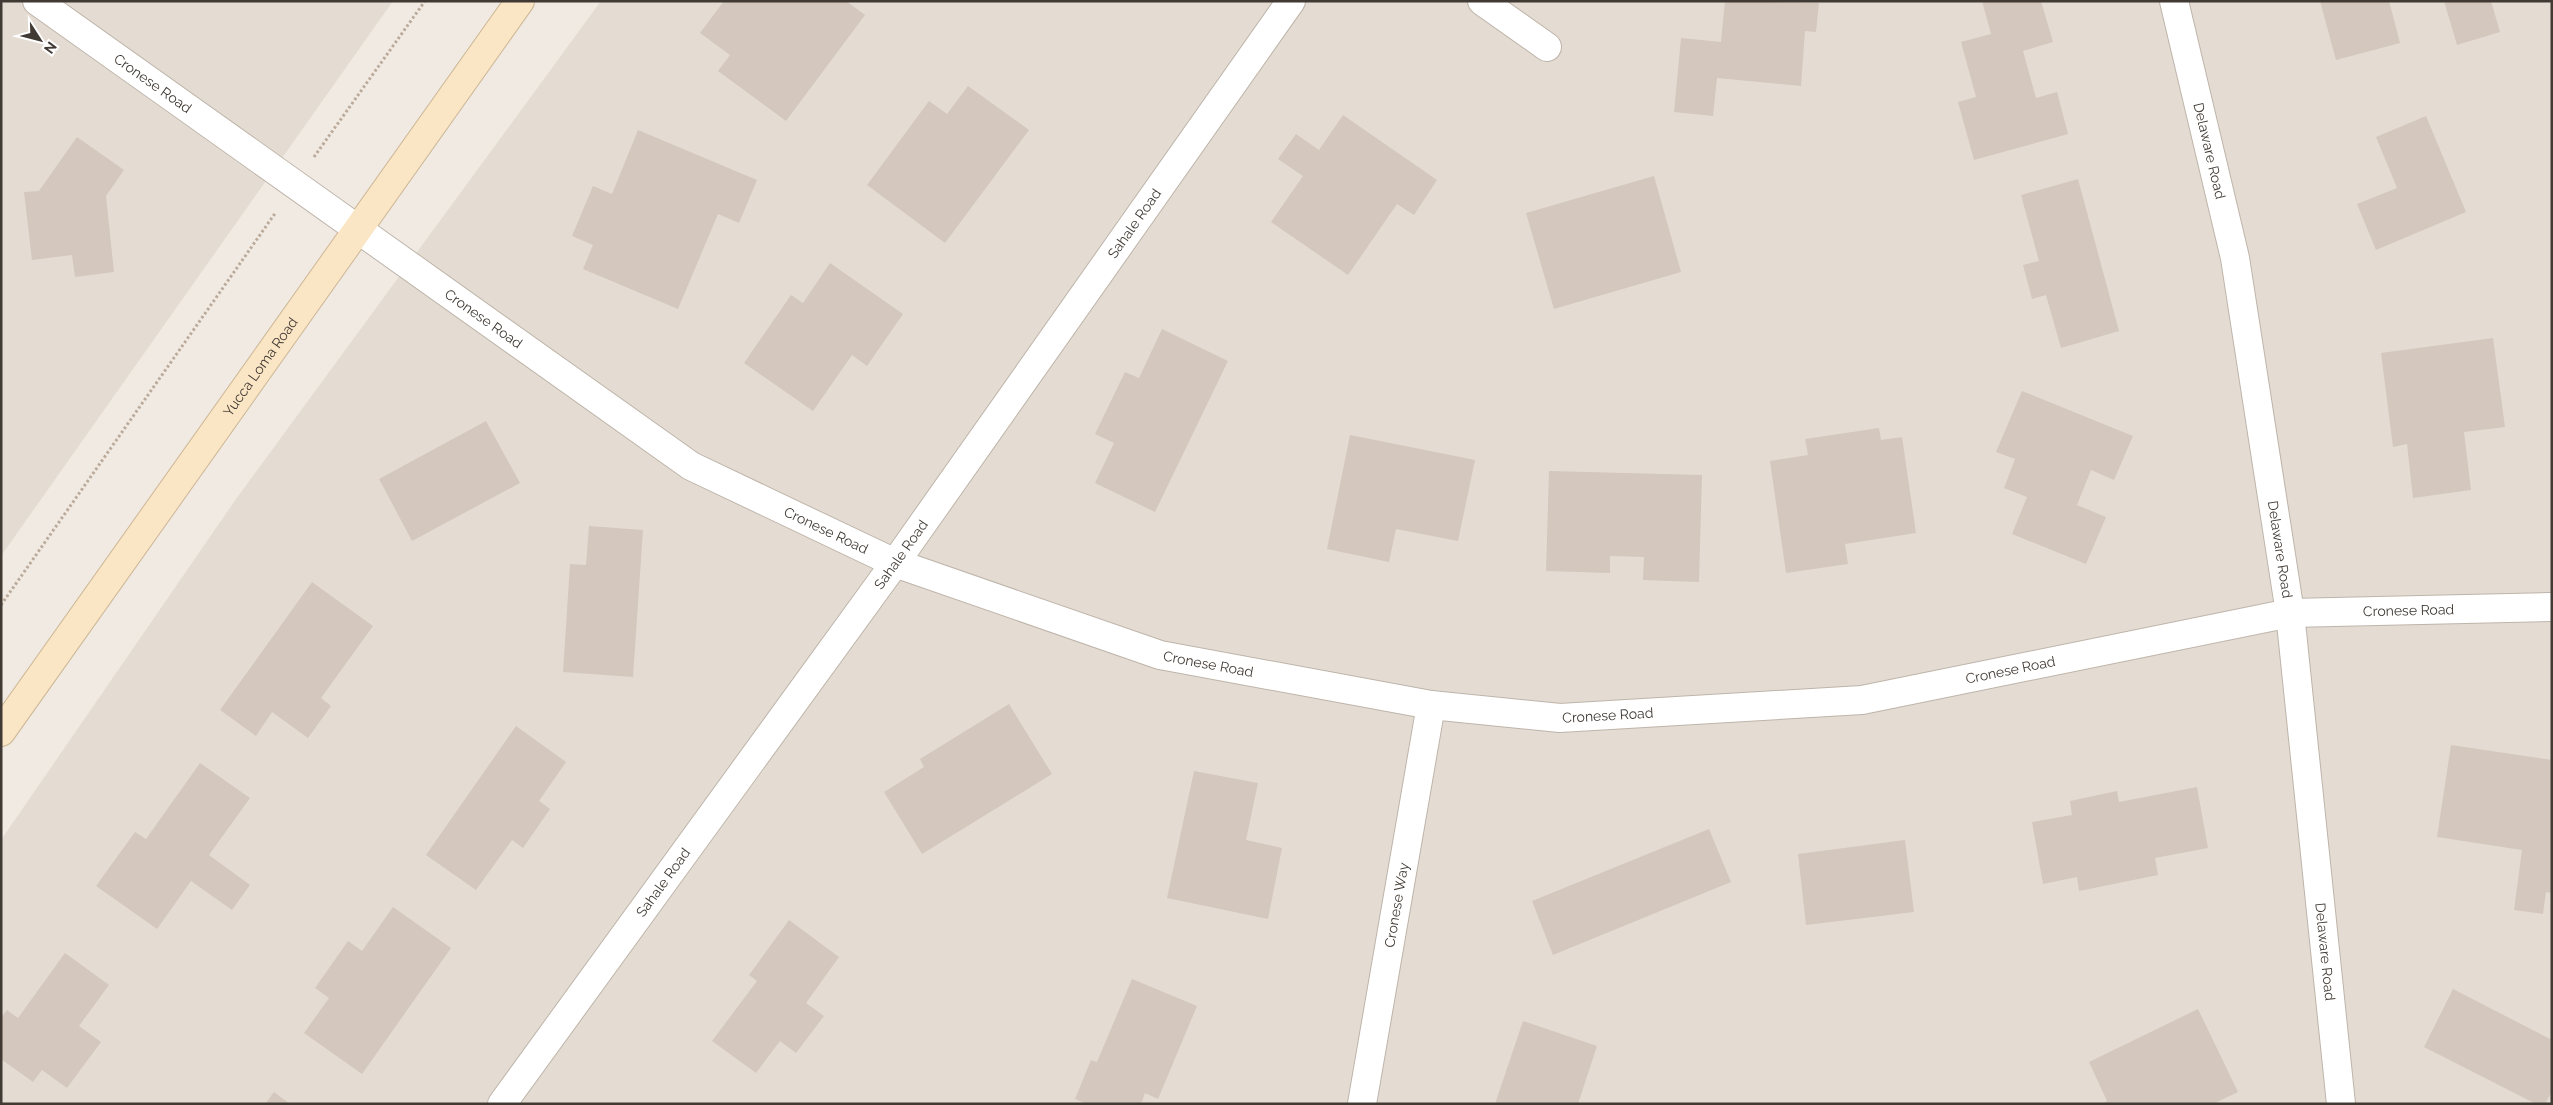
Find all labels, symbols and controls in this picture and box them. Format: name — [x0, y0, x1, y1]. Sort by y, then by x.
north arrow — [15, 15, 65, 65]
text: N — [41, 39, 60, 57]
street label: Cronese Road — [111, 50, 195, 116]
street label: Delaware Road — [2190, 101, 2229, 201]
street label: Sahale Road — [1104, 186, 1164, 261]
street label: Cronese Road — [442, 286, 525, 352]
street label: Yucca Loma Road — [220, 314, 301, 419]
street label: Delaware Road — [2265, 500, 2296, 599]
street label: Cronese Road — [781, 503, 871, 557]
street label: Sahale Road — [871, 517, 931, 592]
street label: Cronese Road — [2363, 601, 2454, 619]
street label: Cronese Road — [1162, 648, 1255, 680]
street label: Cronese Road — [1964, 653, 2057, 687]
street label: Cronese Road — [1562, 704, 1654, 726]
street label: Sahale Road — [633, 845, 693, 920]
street label: Cronese Way — [1381, 861, 1412, 949]
street label: Delaware Road — [2312, 902, 2338, 1002]

